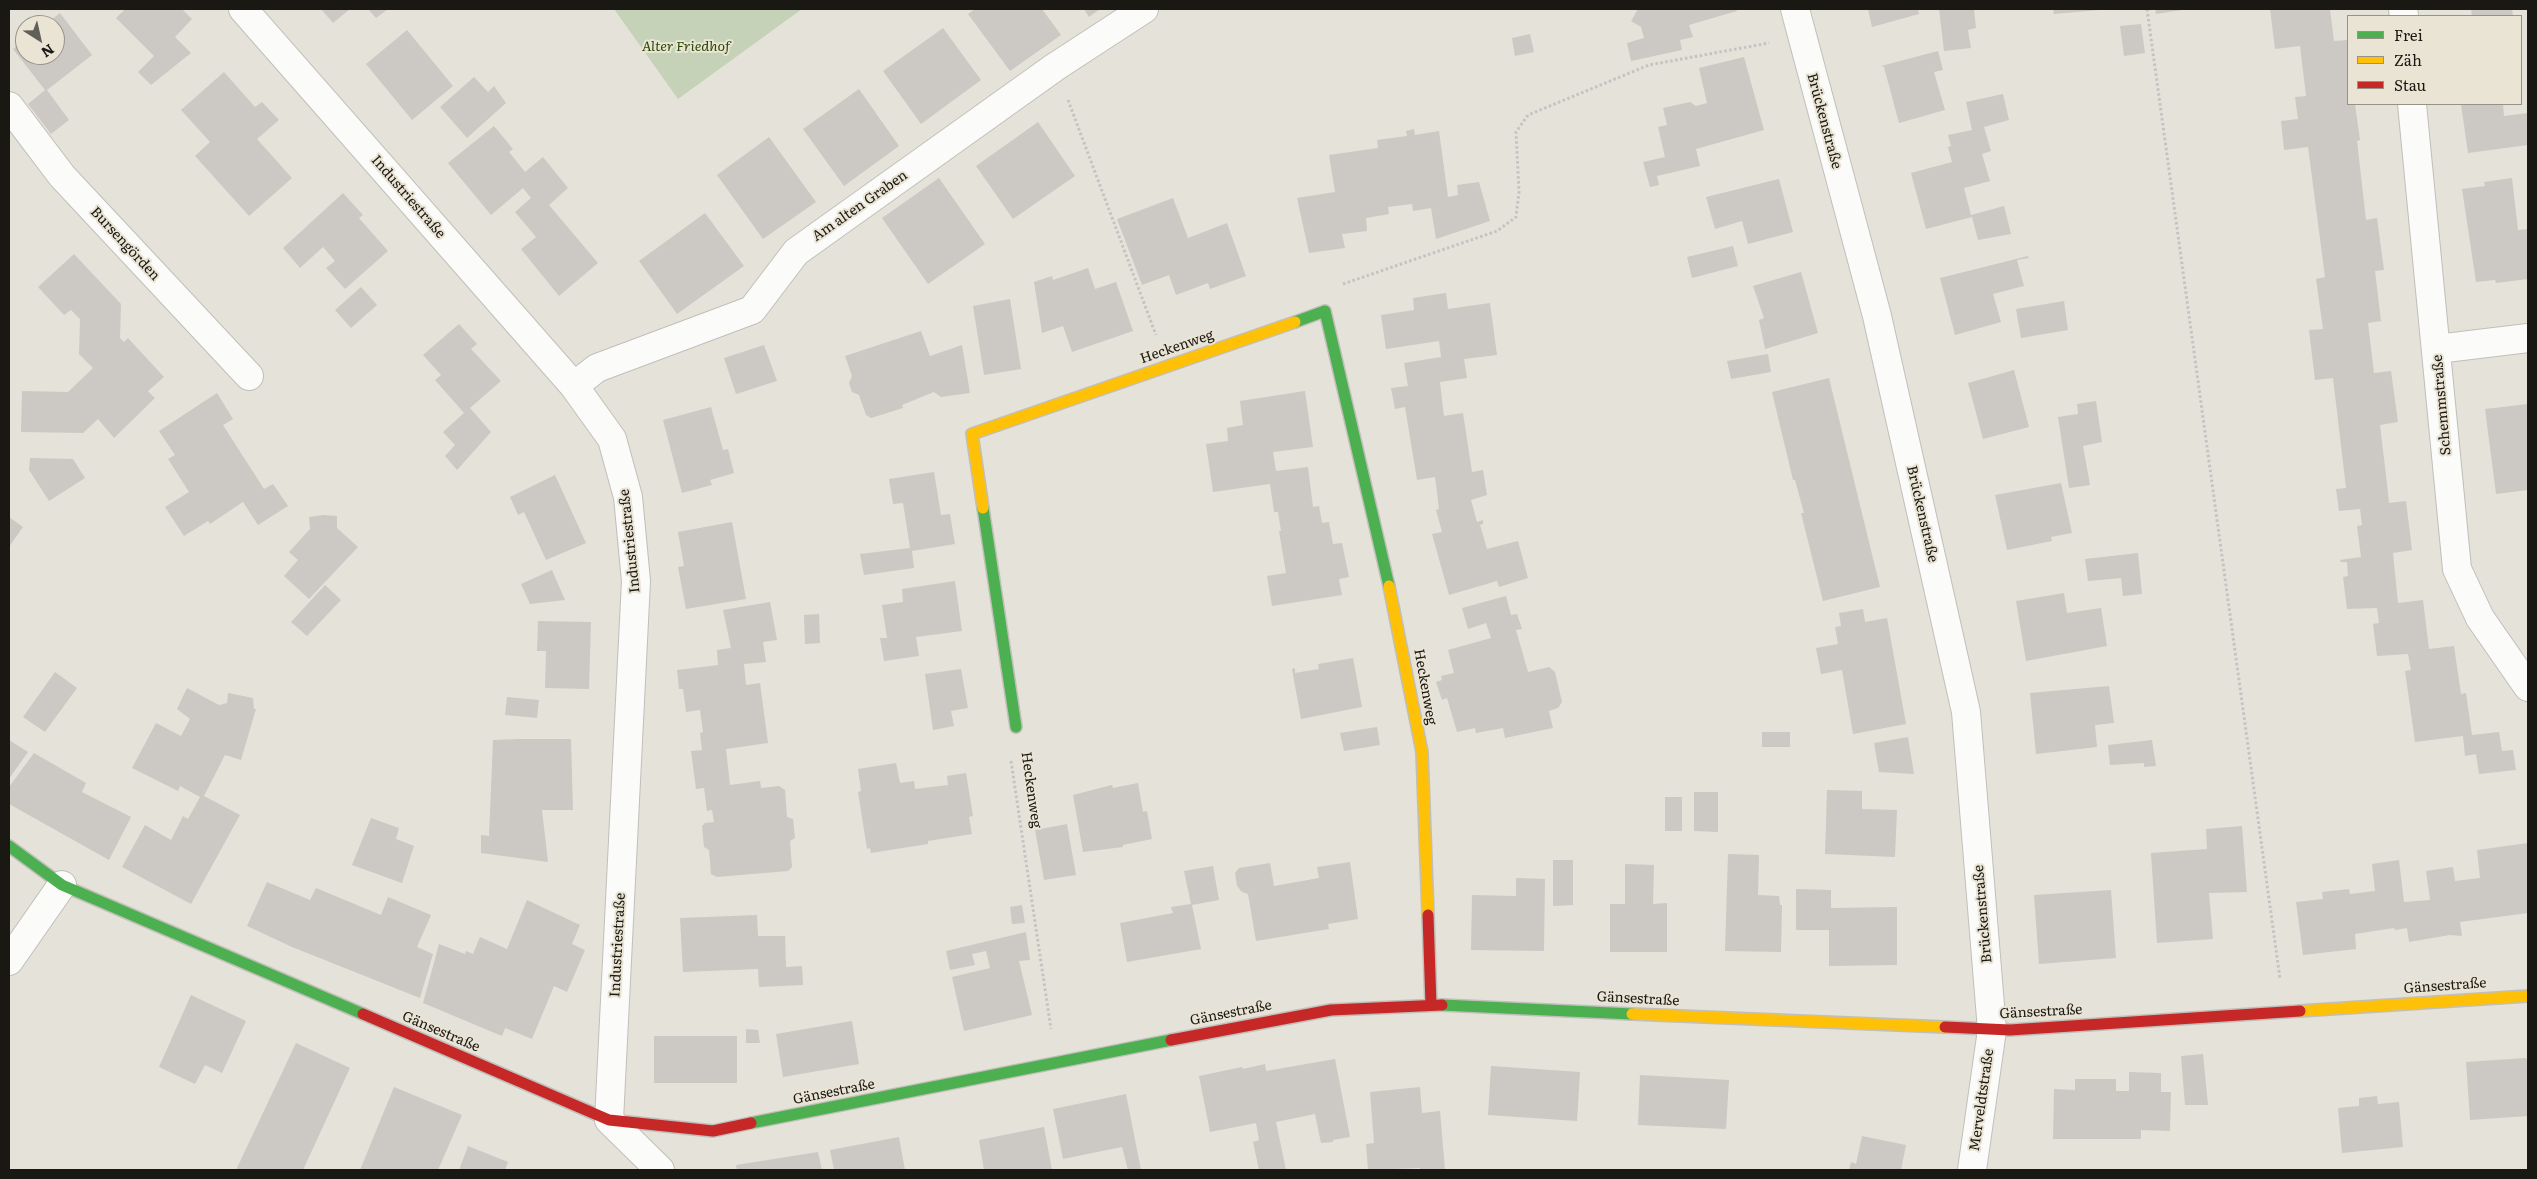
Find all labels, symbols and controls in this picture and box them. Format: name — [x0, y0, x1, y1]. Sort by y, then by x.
north arrow — [15, 15, 65, 65]
legend — [2347, 15, 2522, 105]
text: Frei — [2394, 23, 2423, 46]
park label: Alter Friedhof — [642, 39, 730, 55]
text: N — [37, 40, 59, 63]
text: Zäh — [2394, 48, 2422, 71]
street label: Brückenstraße — [1803, 71, 1845, 171]
text: Stau — [2394, 73, 2426, 96]
street label: Industriestraße — [367, 152, 449, 242]
street label: Am alten Graben — [809, 167, 911, 245]
street label: Bursengörden — [87, 204, 163, 284]
street label: Heckenweg — [1138, 327, 1216, 367]
street label: Schemmstraße — [2429, 354, 2455, 456]
street label: Brückenstraße — [1903, 464, 1941, 564]
street label: Industriestraße — [616, 488, 644, 594]
street label: Heckenweg — [1410, 648, 1440, 726]
street label: Heckenweg — [1017, 751, 1045, 829]
street label: Brückenstraße — [1970, 864, 1996, 964]
street label: Industriestraße — [607, 892, 629, 998]
street label: Gänsestraße — [2403, 975, 2487, 997]
street label: Gänsestraße — [1596, 988, 1680, 1010]
street label: Gänsestraße — [1189, 997, 1273, 1029]
street label: Gänsestraße — [1999, 1001, 2083, 1023]
street label: Gänsestraße — [400, 1008, 482, 1056]
street label: Merveldtstraße — [1966, 1048, 1998, 1152]
street label: Gänsestraße — [792, 1076, 876, 1108]

